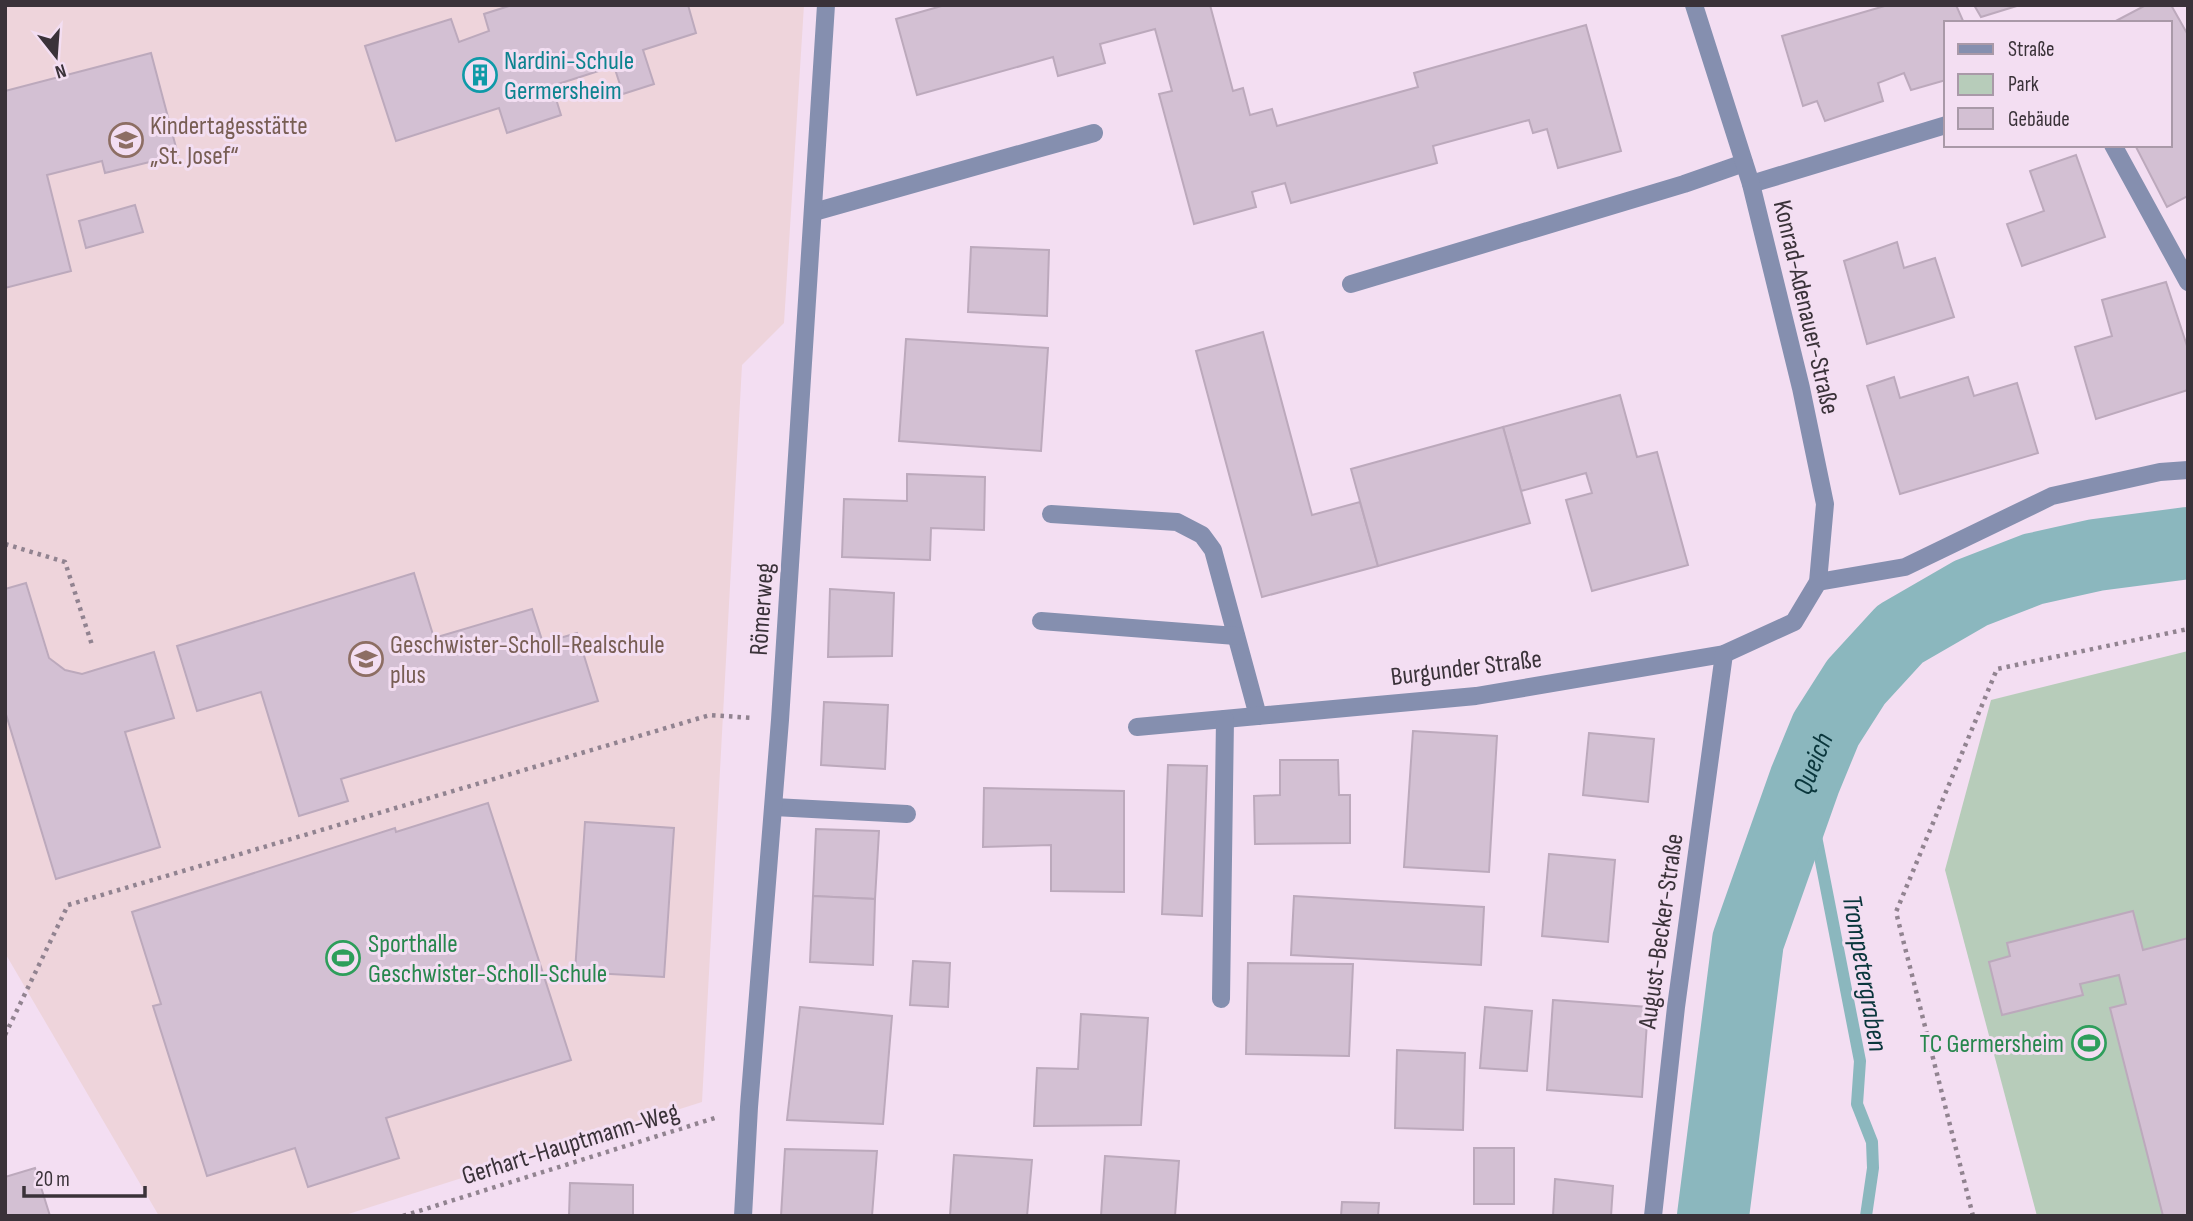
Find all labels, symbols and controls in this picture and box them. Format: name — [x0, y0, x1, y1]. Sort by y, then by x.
north arrow — [21, 21, 91, 91]
legend — [1944, 21, 2172, 147]
text: Straße — [2008, 37, 2054, 62]
place label: Nardini-Schule Germersheim — [504, 46, 634, 107]
building icon: Nardini-Schule Germersheim — [461, 56, 499, 94]
text: N — [52, 58, 69, 83]
text: Park — [2008, 72, 2039, 97]
text: Gebäude — [2008, 107, 2070, 132]
place label: Kindertagesstätte „St. Josef“ — [150, 111, 308, 172]
school or university icon: Kindertagesstätte „St. Josef“ — [107, 121, 145, 159]
street label: Konrad-Adenauer-Straße — [1766, 197, 1845, 417]
street label: Römerweg — [744, 562, 781, 656]
place label: Geschwister-Scholl-Realschule plus — [390, 630, 665, 691]
school or university icon: Geschwister-Scholl-Realschule plus — [347, 640, 385, 678]
street label: Burgunder Straße — [1389, 644, 1543, 693]
water label: Queich — [1786, 728, 1841, 799]
street label: August-Becker-Straße — [1632, 832, 1691, 1032]
water label: Trompetergraben — [1835, 892, 1895, 1054]
place label: Sporthalle Geschwister-Scholl-Schule — [368, 929, 607, 990]
sports icon: Sporthalle Geschwister-Scholl-Schule — [324, 939, 362, 977]
sports icon: TC Germersheim — [2070, 1024, 2108, 1062]
place label: TC Germersheim — [1920, 1029, 2064, 1060]
street label: Gerhart-Hauptmann-Weg — [458, 1097, 683, 1192]
scale bar — [24, 1154, 145, 1198]
text: 20 m — [35, 1167, 70, 1192]

